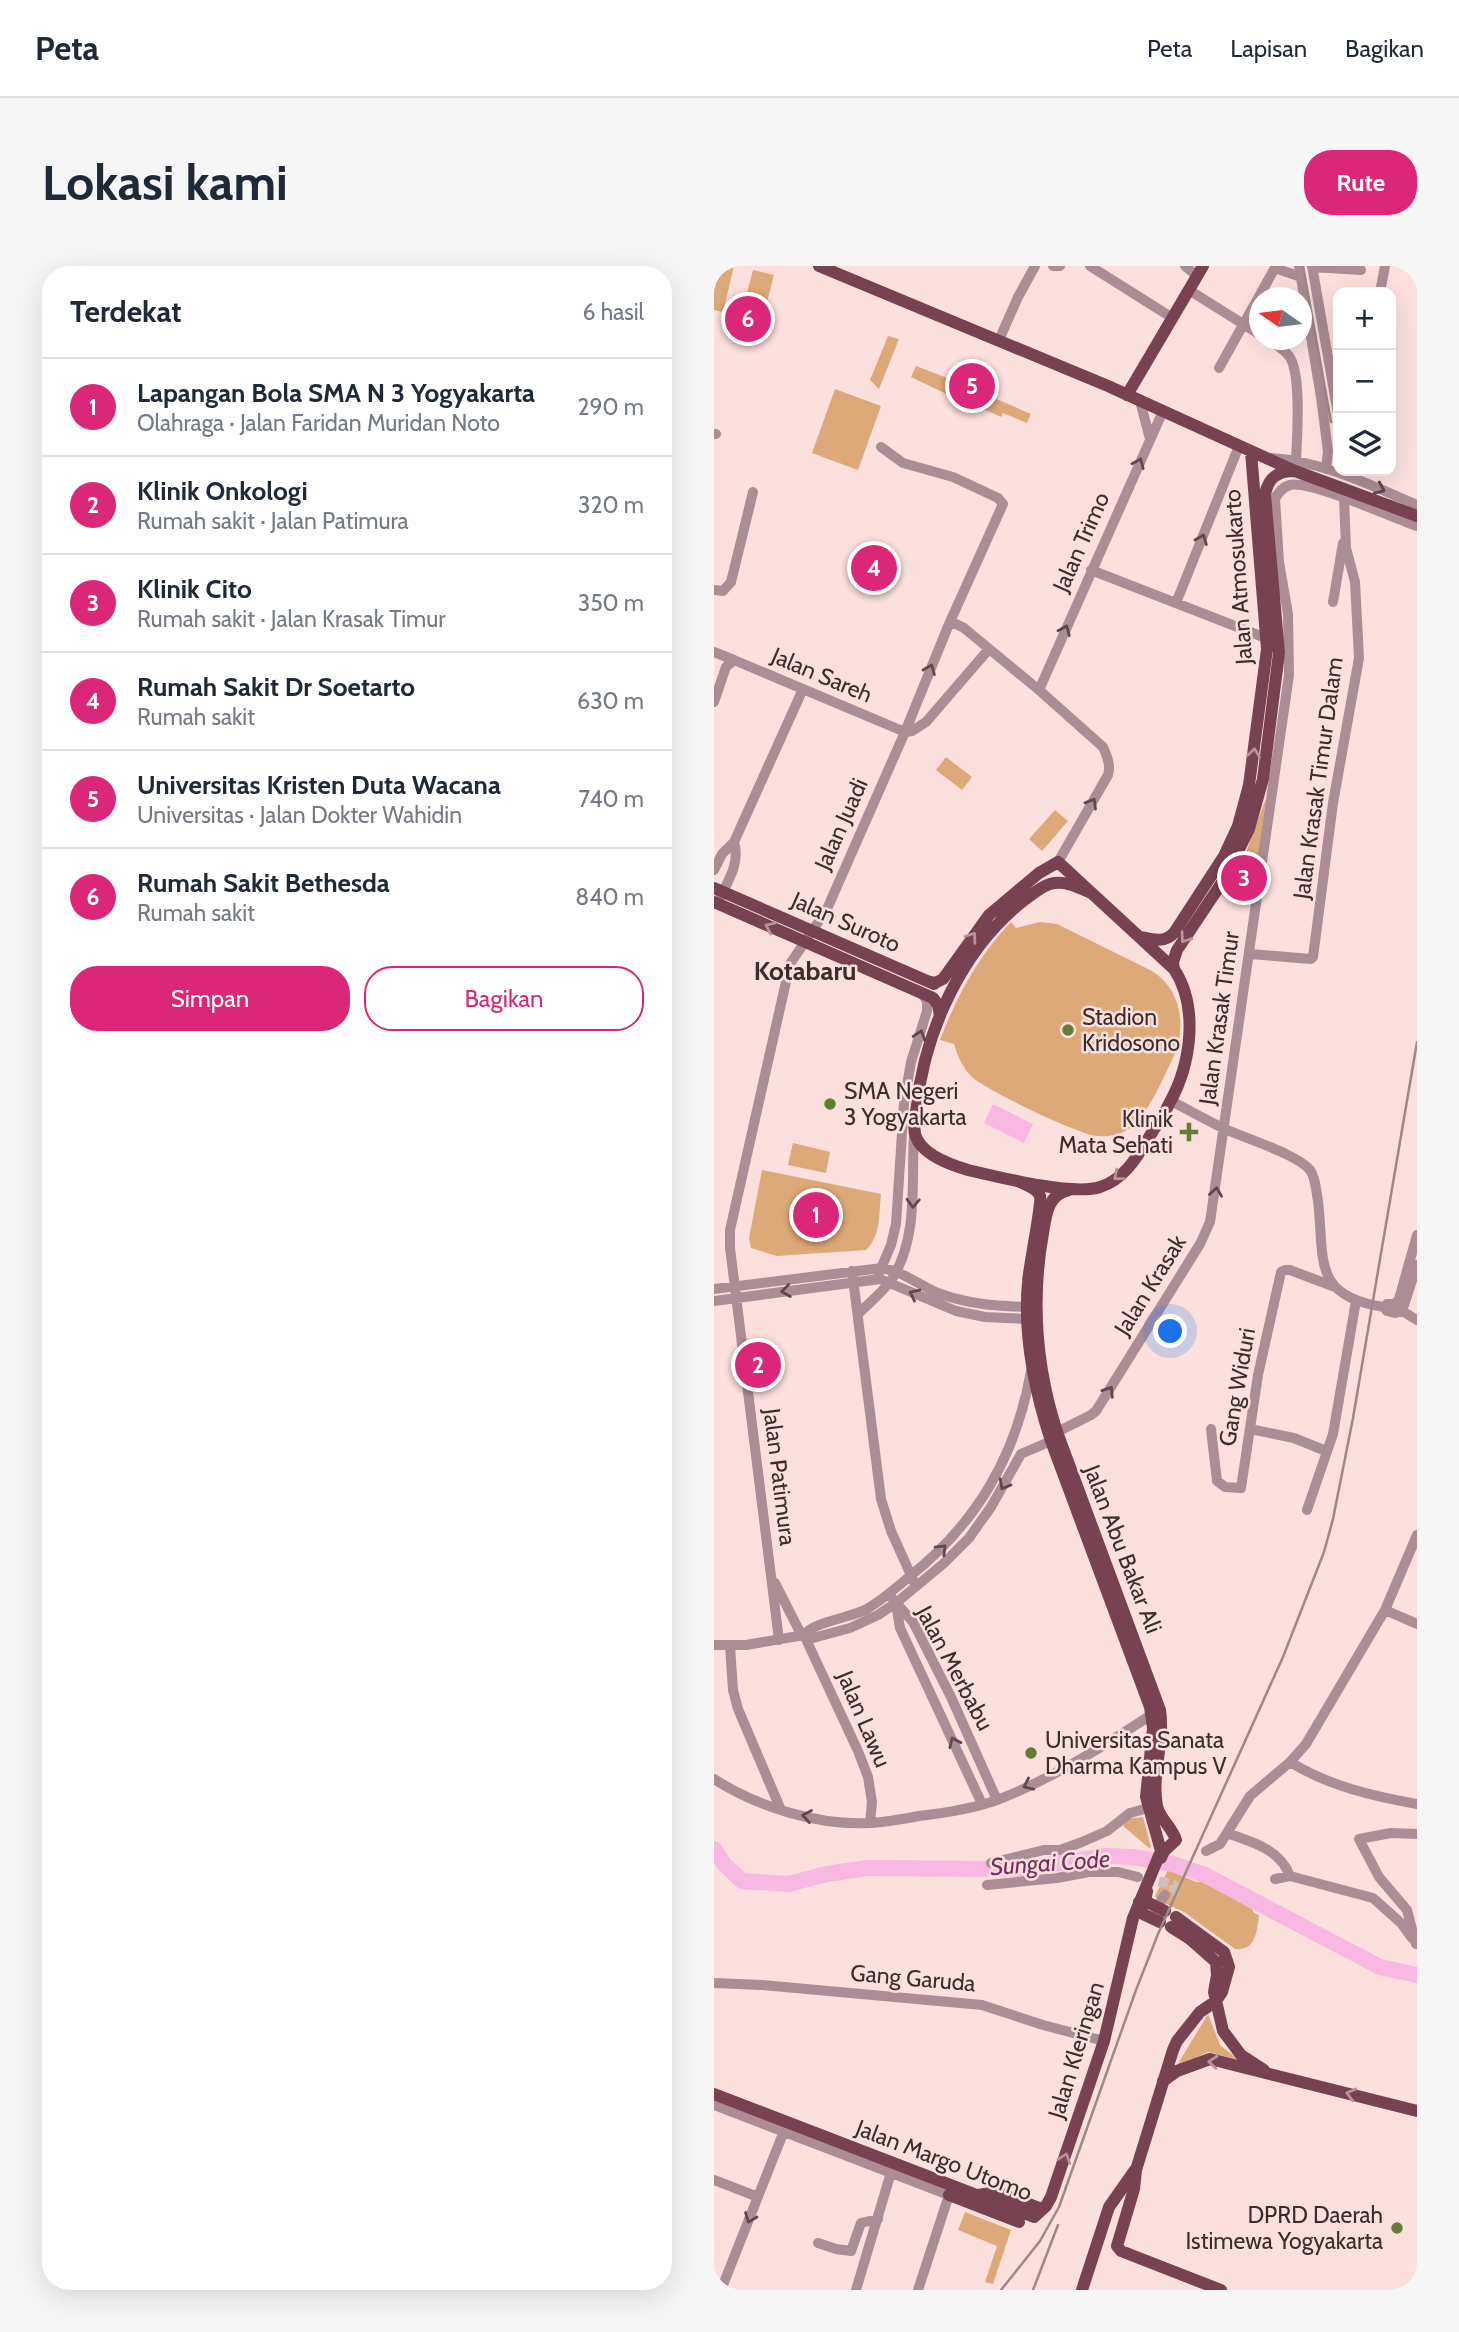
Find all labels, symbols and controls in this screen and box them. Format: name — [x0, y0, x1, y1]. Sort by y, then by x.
text: Peta — [35, 28, 99, 68]
text: Peta — [1147, 34, 1192, 63]
text: Lapisan — [1230, 34, 1307, 63]
text: Bagikan — [1345, 34, 1424, 63]
button: Rute — [1304, 150, 1417, 215]
text: Lokasi kami — [42, 153, 288, 212]
north arrow — [1249, 287, 1312, 350]
map controls — [1333, 287, 1396, 476]
button: + — [1333, 287, 1396, 350]
text: Terdekat — [70, 293, 182, 330]
pin: 6 — [725, 293, 771, 345]
text: 6 hasil — [582, 298, 644, 326]
button: − — [1333, 350, 1396, 413]
pin: 5 — [949, 360, 995, 412]
text: Lapangan Bola SMA N 3 Yogyakarta — [137, 377, 535, 409]
text: 1 — [89, 393, 97, 421]
text: 290 m — [577, 393, 644, 421]
text: Olahraga · Jalan Faridan Muridan Noto — [137, 409, 500, 437]
button: layers — [1333, 413, 1396, 476]
one-way arrow — [1131, 457, 1145, 470]
text: Klinik Onkologi — [137, 475, 308, 507]
one-way arrow — [1373, 481, 1385, 495]
street label: Jalan Trimo — [1046, 488, 1115, 597]
street label: Jalan Atmosukarto — [1218, 488, 1258, 667]
text: 2 — [87, 491, 99, 519]
text: 320 m — [578, 491, 644, 519]
text: Rumah sakit · Jalan Patimura — [137, 507, 409, 535]
one-way arrow — [1193, 534, 1207, 546]
pin: 4 — [851, 542, 897, 594]
text: Klinik Cito — [137, 573, 252, 605]
text: 3 — [87, 589, 99, 617]
text: 350 m — [578, 589, 644, 617]
text: Rumah sakit · Jalan Krasak Timur — [137, 605, 446, 633]
one-way arrow — [1057, 624, 1071, 637]
street label: Jalan Sareh — [766, 641, 877, 709]
street label: Jalan Krasak Timur Dalam — [1287, 655, 1349, 902]
one-way arrow — [922, 664, 936, 676]
text: Rumah Sakit Dr Soetarto — [137, 671, 415, 703]
text: 4 — [86, 687, 100, 715]
text: 630 m — [577, 687, 644, 715]
text: Rumah sakit — [137, 703, 255, 731]
one-way arrow — [1247, 747, 1262, 759]
text: Universitas Kristen Duta Wacana — [137, 769, 501, 801]
street label: Jalan Juadi — [808, 774, 874, 875]
text: 5 — [87, 785, 99, 813]
text: 740 m — [579, 785, 644, 813]
one-way arrow — [1083, 798, 1096, 811]
text: Universitas · Jalan Dokter Wahidin — [137, 801, 462, 829]
pin: 3 — [1221, 852, 1267, 904]
text: Rumah Sakit Bethesda — [137, 867, 390, 899]
text: 6 — [87, 883, 99, 911]
text: 840 m — [575, 883, 644, 911]
street label: Jalan Suroto — [786, 885, 905, 958]
text: Rumah sakit — [137, 899, 255, 927]
one-way arrow — [764, 921, 777, 935]
street label: Jalan Krasak Timur — [1193, 929, 1245, 1107]
one-way arrow — [1181, 930, 1193, 943]
one-way arrow — [964, 932, 976, 945]
district label: Kotabaru — [754, 955, 856, 987]
button: Simpan — [70, 966, 350, 1031]
button: Bagikan — [364, 966, 644, 1031]
place label: Stadion Kridosono — [1082, 1003, 1180, 1057]
marker: Stadion Kridosono — [1060, 1022, 1076, 1038]
one-way arrow — [911, 1029, 926, 1041]
place label: SMA Negeri 3 Yogyakarta — [844, 1077, 967, 1131]
marker: SMA Negeri 3 Yogyakarta — [822, 1096, 838, 1112]
place label: Klinik Mata Sehati — [1059, 1105, 1174, 1159]
marker: Klinik Mata Sehati — [1179, 1122, 1199, 1142]
one-way arrow — [1114, 1168, 1127, 1180]
one-way arrow — [1208, 1186, 1223, 1198]
pin: 1 — [793, 1189, 839, 1241]
one-way arrow — [905, 1197, 920, 1208]
street label: Jalan Krasak — [1108, 1229, 1192, 1341]
one-way arrow — [780, 1283, 792, 1298]
one-way arrow — [909, 1289, 921, 1303]
your location — [1153, 1314, 1187, 1348]
street label: Gang Widuri — [1213, 1326, 1261, 1448]
pin: 2 — [735, 1339, 781, 1391]
one-way arrow — [1100, 1385, 1113, 1398]
street label: Jalan Patimura — [758, 1406, 802, 1547]
street label: Jalan Abu Bakar Ali — [1078, 1460, 1168, 1637]
one-way arrow — [999, 1478, 1012, 1491]
one-way arrow — [934, 1544, 947, 1557]
street label: Jalan Merbabu — [910, 1600, 1000, 1735]
street label: Jalan Lawu — [831, 1666, 897, 1771]
place label: Universitas Sanata Dharma Kampus V — [1045, 1726, 1227, 1780]
one-way arrow — [948, 1736, 962, 1749]
marker: Universitas Sanata Dharma Kampus V — [1023, 1745, 1039, 1761]
one-way arrow — [1023, 1777, 1035, 1791]
one-way arrow — [801, 1809, 813, 1824]
water label: Sungai Code — [989, 1844, 1111, 1881]
street label: Gang Garuda — [849, 1959, 977, 1997]
street label: Jalan Kleringan — [1042, 1978, 1110, 2123]
one-way arrow — [1207, 2055, 1218, 2070]
one-way arrow — [1345, 2087, 1357, 2102]
street label: Jalan Margo Utomo — [851, 2113, 1036, 2207]
one-way arrow — [1056, 2152, 1071, 2164]
place label: DPRD Daerah Istimewa Yogyakarta — [1185, 2201, 1383, 2255]
one-way arrow — [744, 2212, 758, 2224]
marker: DPRD Daerah Istimewa Yogyakarta — [1389, 2220, 1405, 2236]

